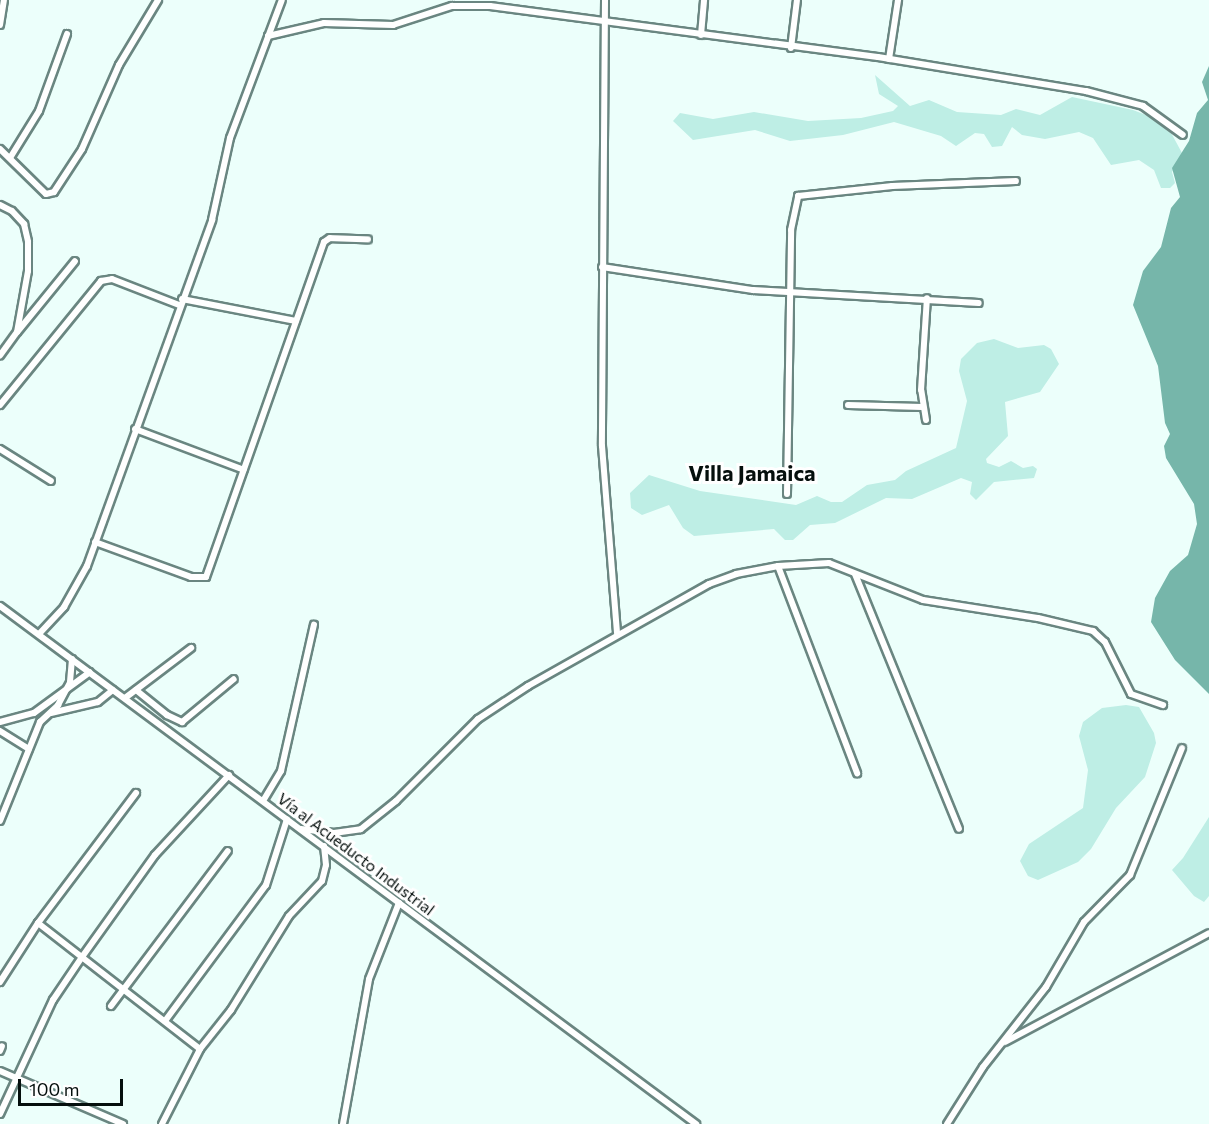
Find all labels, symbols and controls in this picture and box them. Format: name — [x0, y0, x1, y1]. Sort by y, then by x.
district label: Villa Jamaica — [688, 460, 816, 486]
street label: Vía al Acueducto Industrial — [274, 789, 438, 919]
scale bar — [21, 1067, 126, 1105]
text: 100 m — [29, 1078, 79, 1100]

